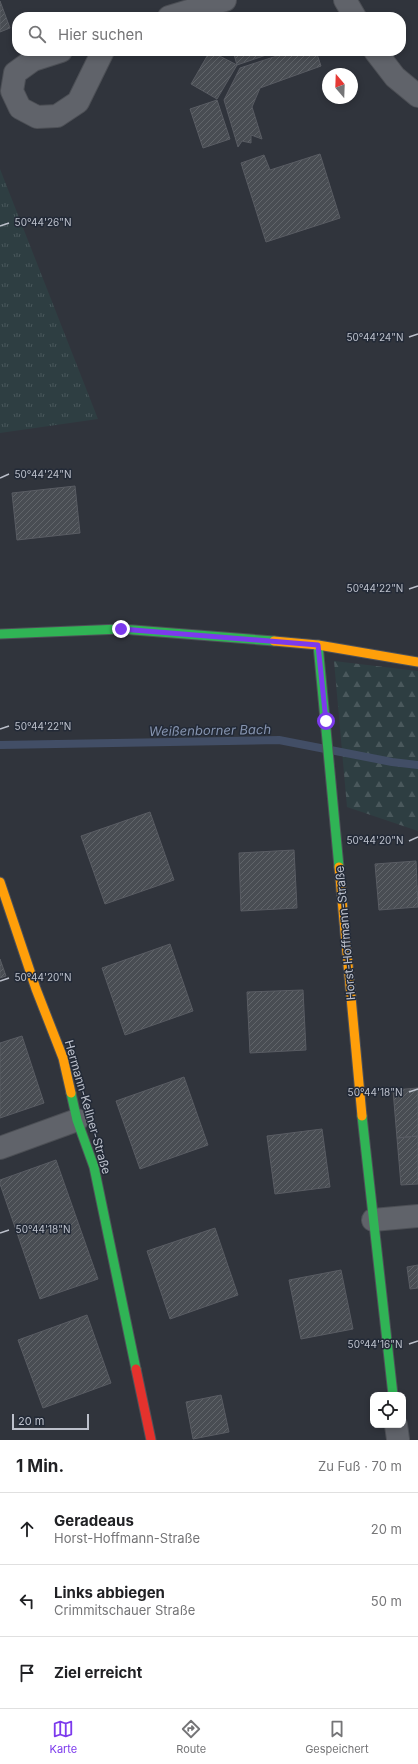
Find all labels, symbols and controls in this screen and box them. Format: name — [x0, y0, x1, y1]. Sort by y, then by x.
search box — [12, 12, 406, 56]
icon: search — [26, 23, 48, 45]
text: Hier suchen — [58, 25, 143, 44]
north arrow — [322, 68, 358, 104]
text: 50°44'26"N — [15, 216, 71, 228]
text: 50°44'24"N — [346, 331, 404, 343]
text: 50°44'24"N — [14, 468, 72, 480]
text: 50°44'22"N — [347, 582, 403, 594]
route end — [112, 620, 130, 638]
route start — [317, 712, 335, 730]
text: 50°44'22"N — [15, 720, 71, 732]
water label: Weißenborner Bach — [149, 721, 272, 739]
text: 50°44'20"N — [346, 834, 404, 846]
street label: Horst-Hoffmann-Straße — [332, 865, 358, 1001]
text: 50°44'20"N — [14, 971, 72, 983]
street label: Hermann-Kellner-Straße — [62, 1038, 114, 1176]
text: 50°44'18"N — [348, 1086, 402, 1098]
text: 50°44'18"N — [16, 1223, 70, 1235]
text: 50°44'16"N — [348, 1338, 402, 1350]
map controls — [370, 1392, 406, 1428]
button: locate — [370, 1392, 406, 1428]
scale bar — [12, 1412, 89, 1431]
text: 20 m — [18, 1414, 44, 1428]
text: 1 Min. — [16, 1456, 64, 1476]
text: Zu Fuß · 70 m — [318, 1458, 402, 1474]
text: Geradeaus — [54, 1511, 134, 1530]
icon: ahead — [16, 1518, 38, 1540]
text: 20 m — [371, 1521, 402, 1537]
text: Horst-Hoffmann-Straße — [54, 1530, 200, 1546]
text: Links abbiegen — [54, 1583, 165, 1602]
icon: left — [16, 1590, 38, 1612]
text: 50 m — [371, 1593, 402, 1609]
text: Crimmitschauer Straße — [54, 1602, 195, 1618]
icon: arrive — [16, 1662, 38, 1684]
text: Ziel erreicht — [54, 1663, 142, 1682]
tab: Karte — [49, 1718, 77, 1756]
tab: Route — [176, 1718, 206, 1756]
tab: Gespeichert — [305, 1718, 369, 1756]

